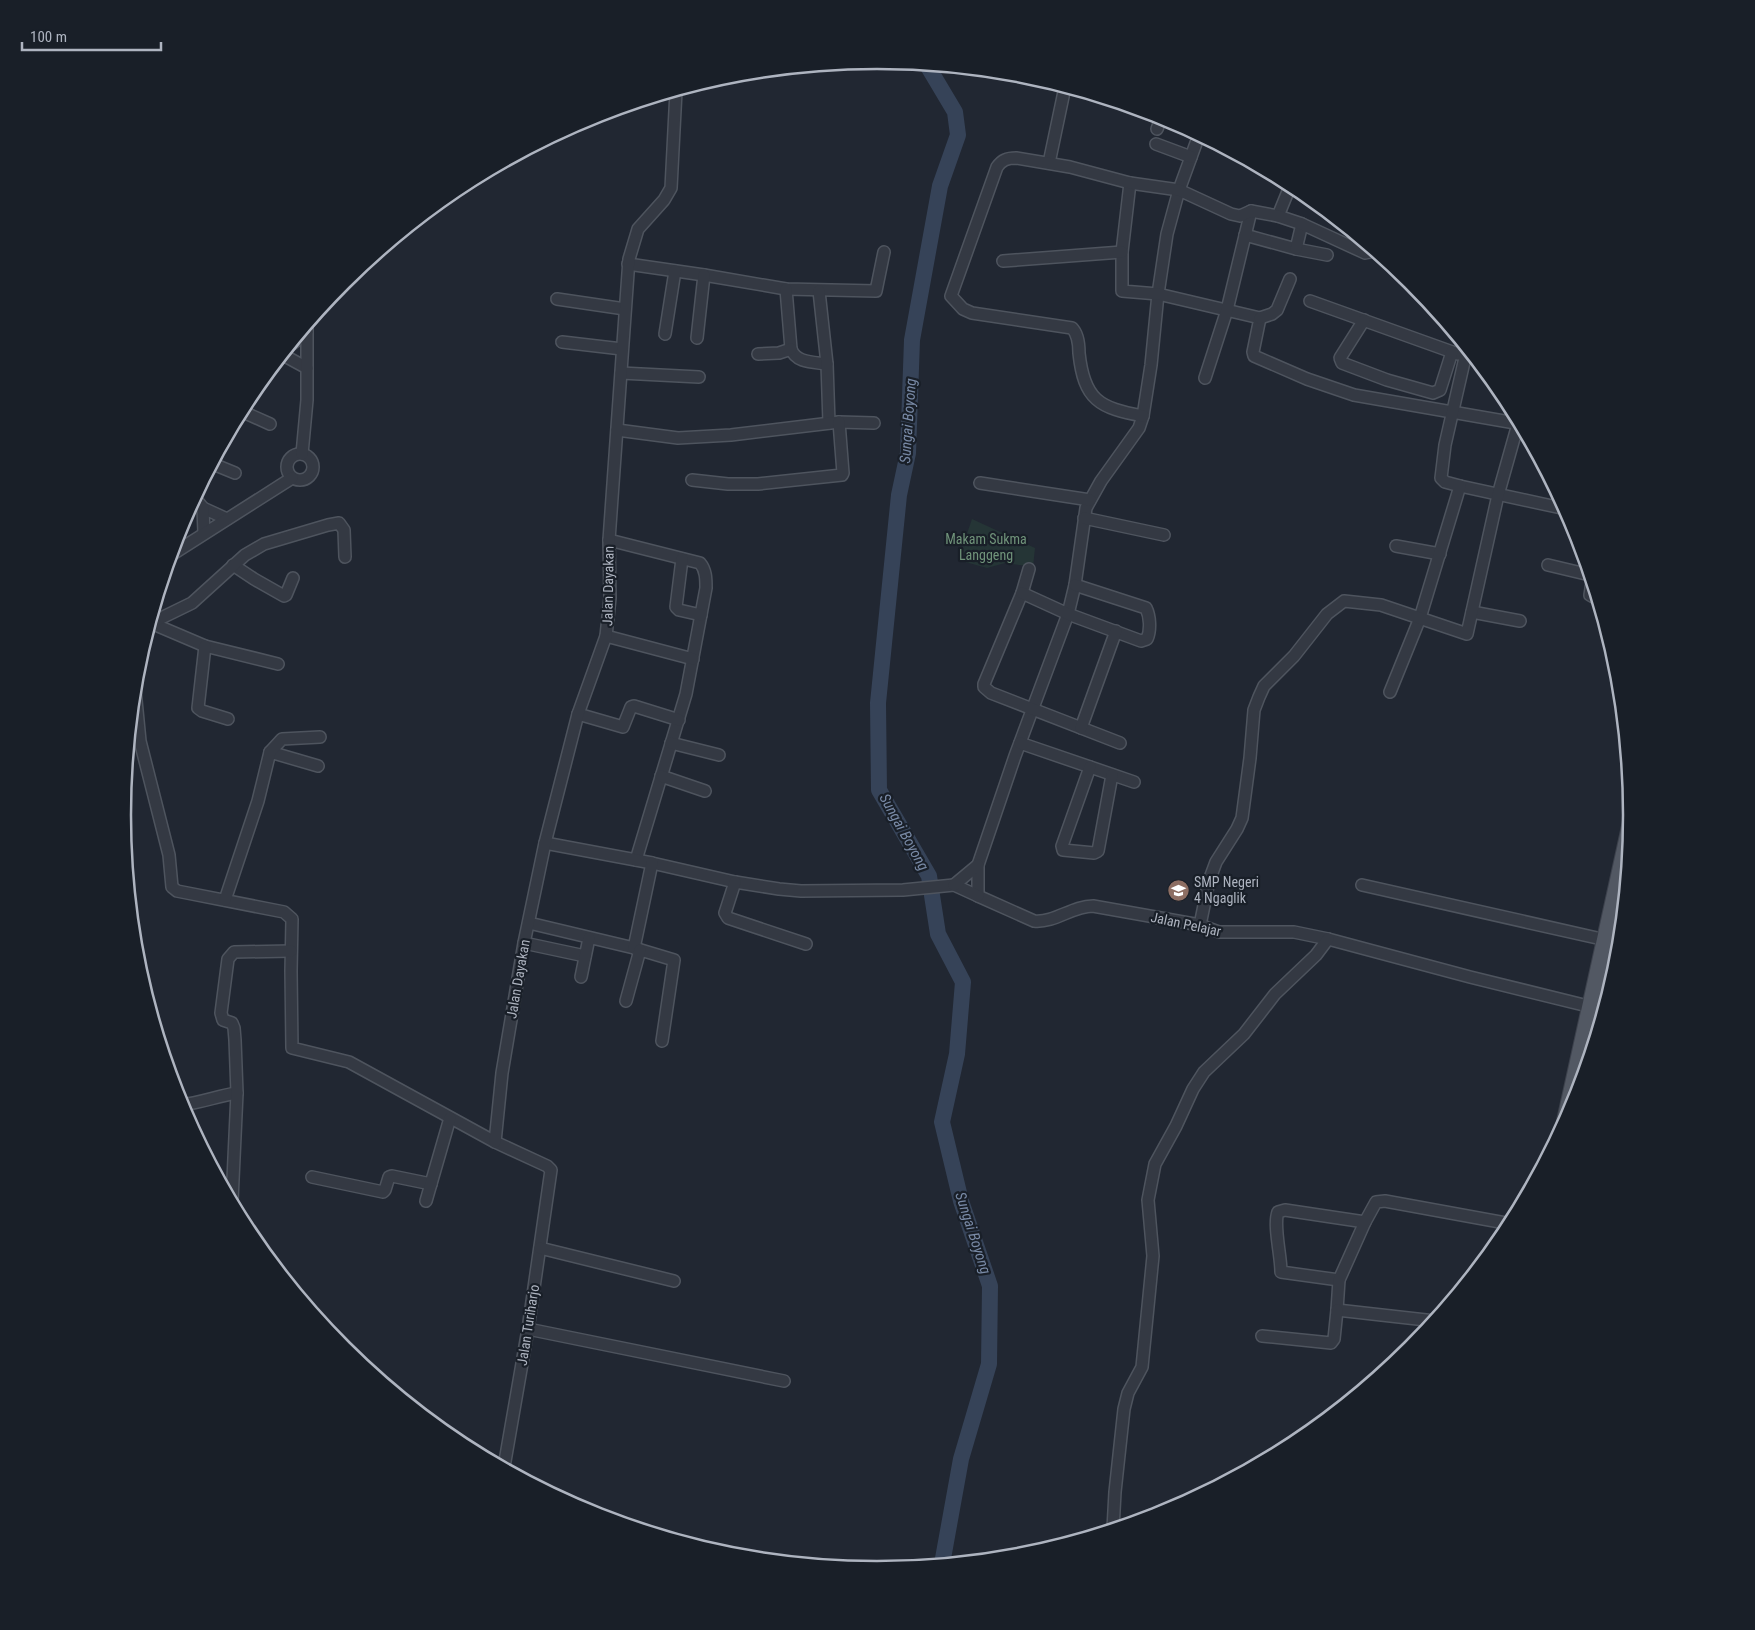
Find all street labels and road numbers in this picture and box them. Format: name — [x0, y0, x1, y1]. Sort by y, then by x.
street label: Jalan Dayakan — [599, 546, 617, 626]
street label: Jalan Pelajar — [1149, 909, 1223, 939]
street label: Jalan Dayakan — [503, 938, 533, 1020]
street label: Jalan Turiharjo — [514, 1283, 542, 1367]

